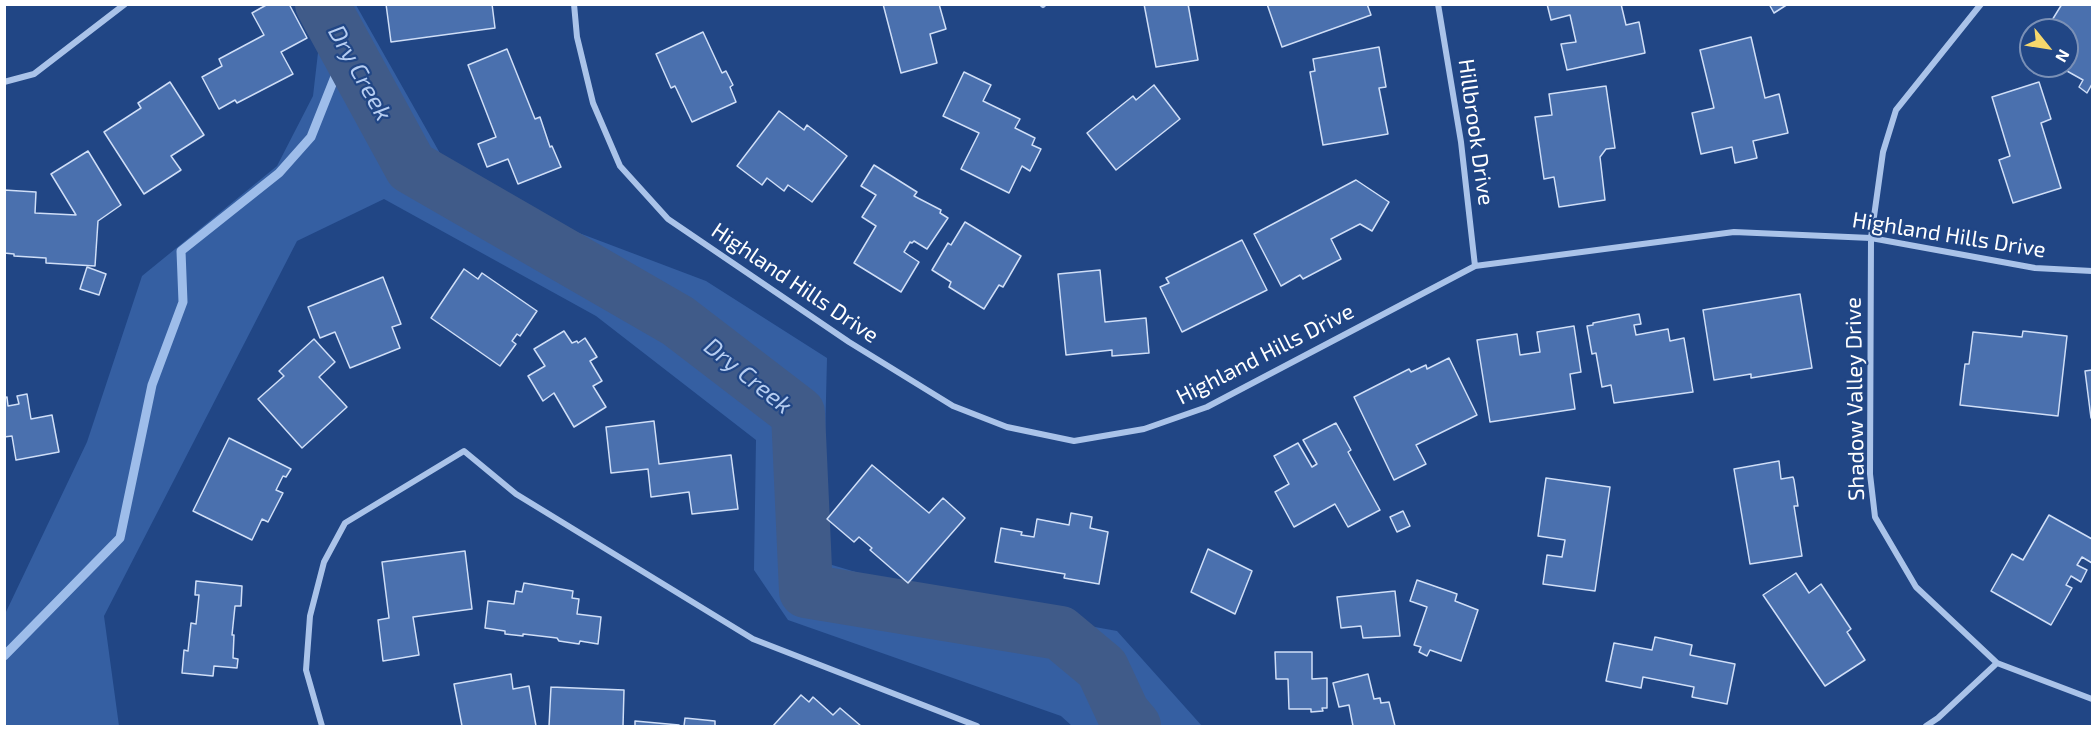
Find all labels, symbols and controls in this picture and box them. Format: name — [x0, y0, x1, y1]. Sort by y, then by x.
north arrow — [2019, 18, 2079, 78]
water label: Dry Creek — [322, 20, 398, 126]
text: N — [2052, 46, 2074, 66]
street label: Hillbrook Drive — [1453, 57, 1499, 207]
street label: Highland Hills Drive — [1850, 207, 2048, 263]
street label: Highland Hills Drive — [707, 217, 883, 349]
street label: Shadow Valley Drive — [1840, 297, 1870, 501]
street label: Highland Hills Drive — [1172, 298, 1358, 410]
water label: Dry Creek — [698, 332, 798, 420]

